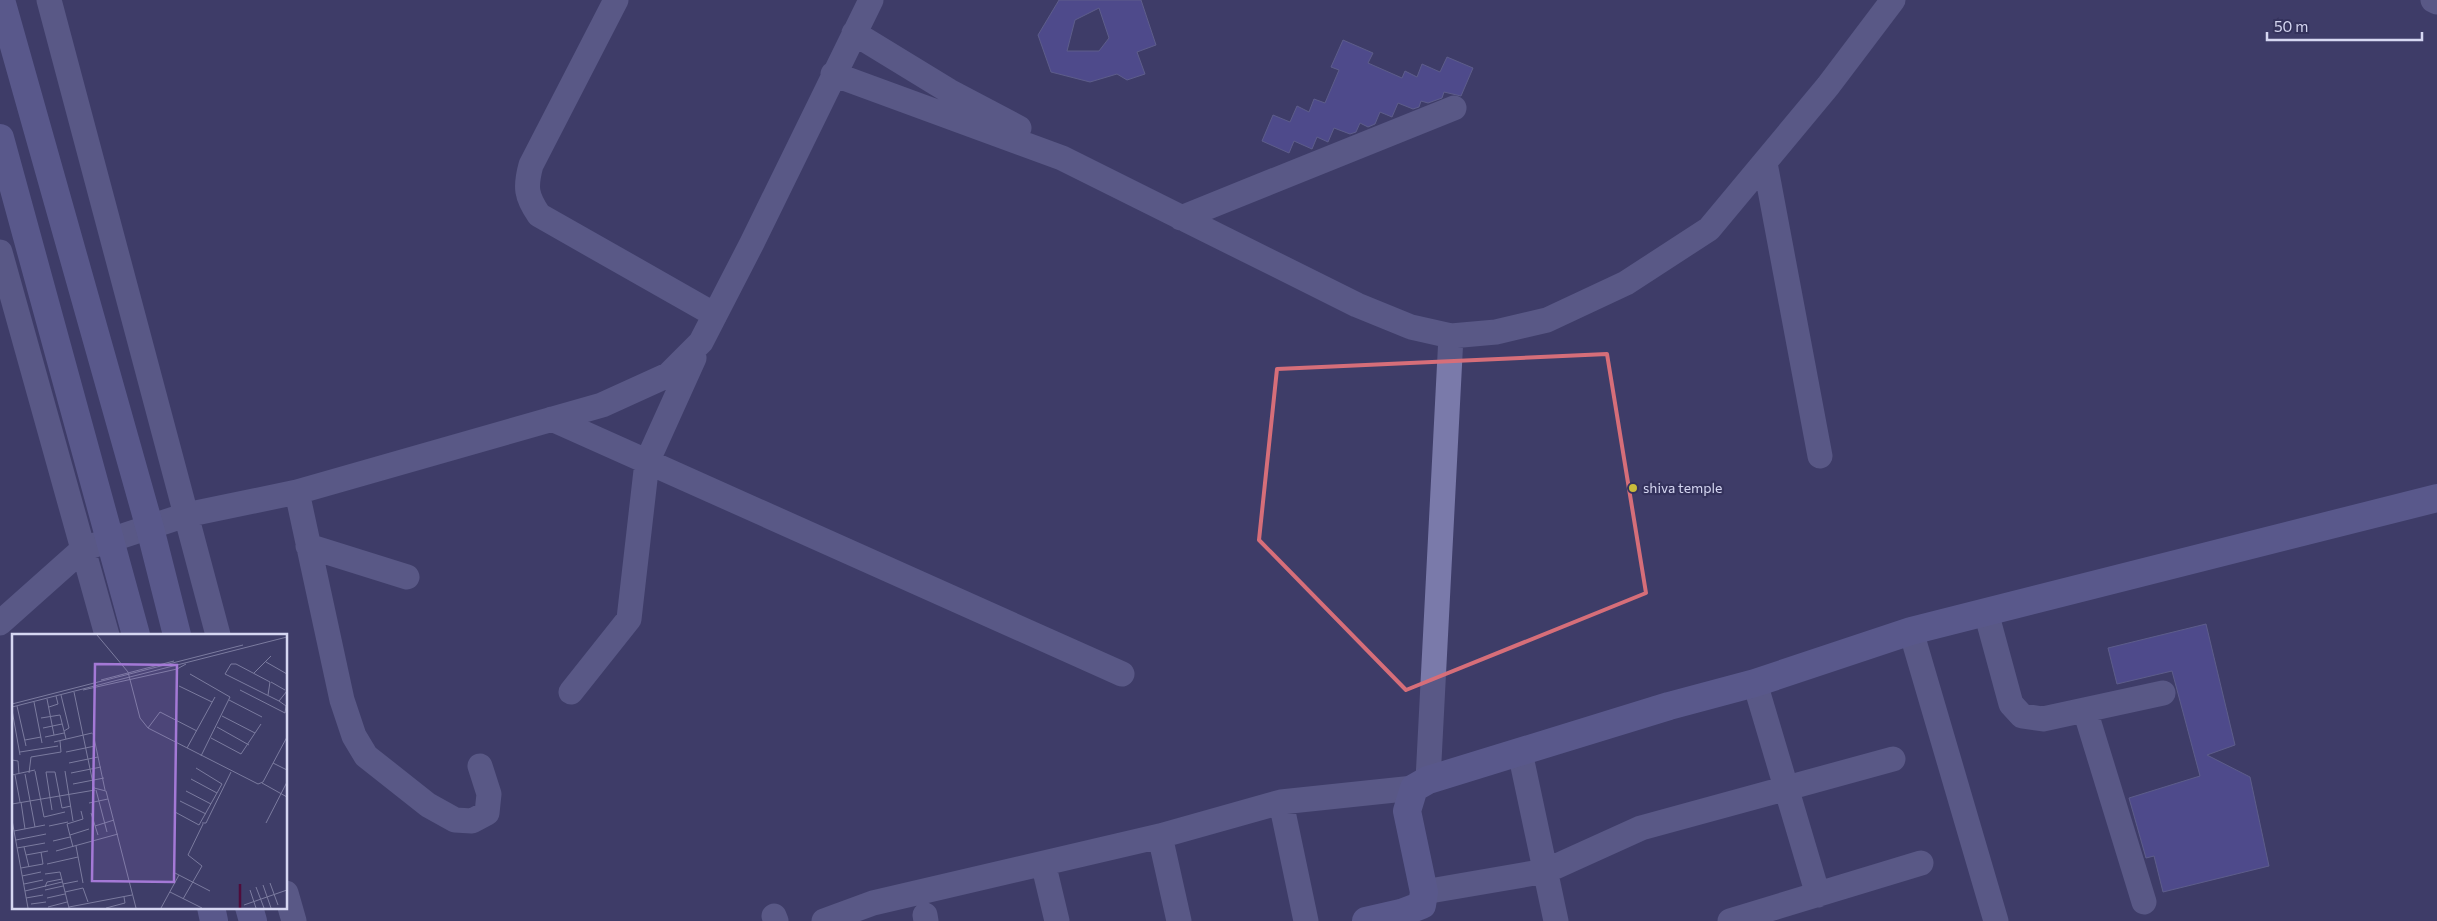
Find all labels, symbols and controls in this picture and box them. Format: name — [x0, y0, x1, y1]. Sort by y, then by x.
scale bar — [2267, 10, 2422, 42]
text: 50 m — [2274, 17, 2308, 35]
place label: shiva temple — [1643, 479, 1723, 496]
marker: shiva temple — [1627, 482, 1639, 494]
inset map — [12, 634, 288, 908]

